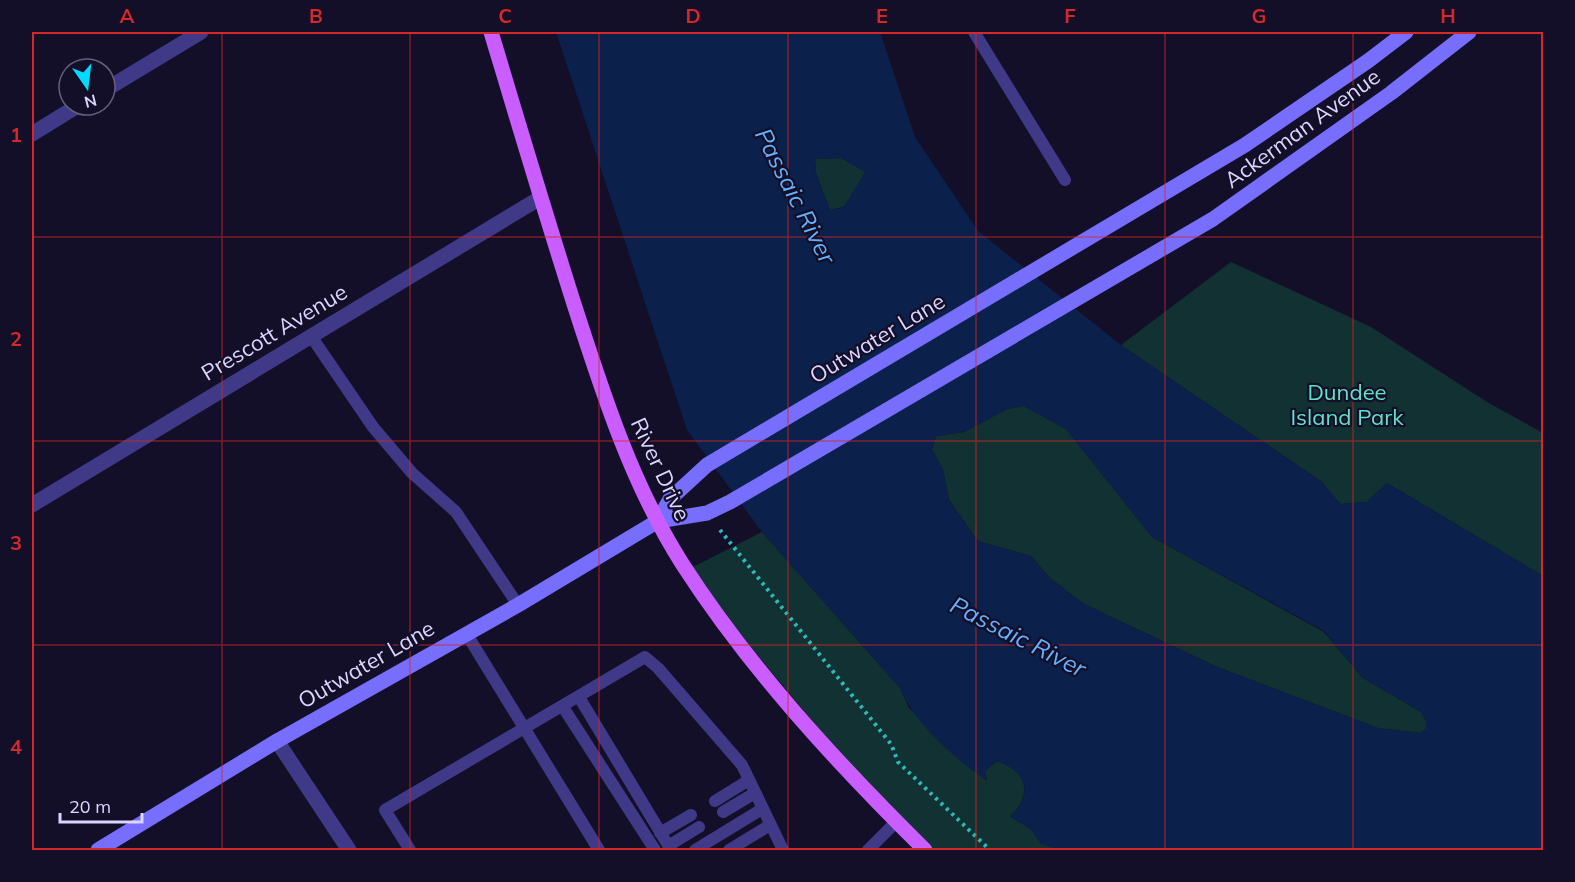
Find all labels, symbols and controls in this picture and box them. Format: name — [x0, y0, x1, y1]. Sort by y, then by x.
text: A — [120, 3, 135, 28]
text: B — [309, 3, 323, 28]
text: C — [498, 3, 512, 28]
text: D — [685, 3, 701, 28]
text: E — [876, 3, 888, 28]
text: F — [1064, 3, 1076, 28]
text: G — [1252, 3, 1266, 28]
text: H — [1440, 3, 1456, 28]
north arrow — [57, 57, 117, 117]
street label: Ackerman Avenue — [1219, 62, 1385, 194]
text: N — [82, 90, 99, 113]
text: 1 — [10, 122, 22, 147]
water label: Passaic River — [749, 123, 843, 270]
street label: Prescott Avenue — [196, 277, 352, 387]
street label: Outwater Lane — [804, 287, 950, 389]
text: 2 — [10, 326, 22, 351]
park label: Dundee Island Park — [1290, 378, 1404, 431]
street label: River Drive — [625, 413, 697, 525]
text: 3 — [10, 530, 22, 555]
water label: Passaic River — [946, 589, 1092, 684]
street label: Outwater Lane — [293, 614, 439, 714]
text: 4 — [10, 734, 22, 759]
scale bar — [60, 786, 142, 824]
text: 20 m — [69, 795, 111, 818]

